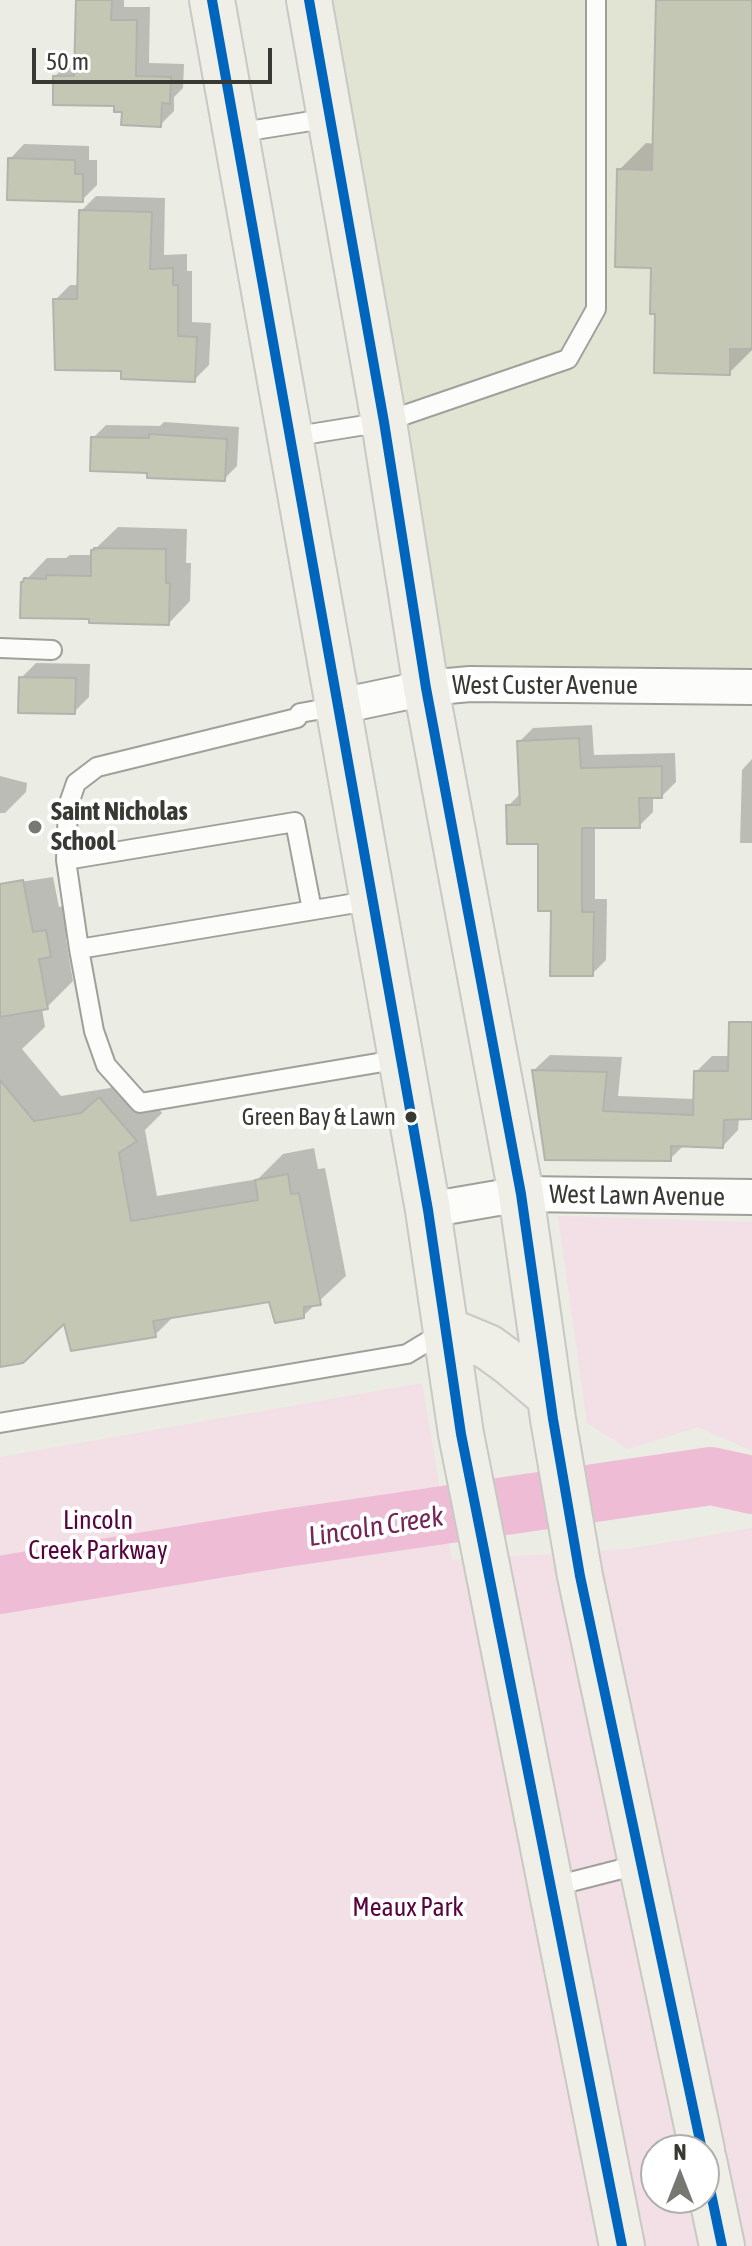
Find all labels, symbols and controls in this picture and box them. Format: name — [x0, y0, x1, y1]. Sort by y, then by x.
scale bar — [36, 32, 276, 82]
text: 50 m — [46, 48, 89, 75]
street label: West Custer Avenue — [452, 670, 638, 702]
place label: Saint Nicholas School — [51, 796, 188, 858]
marker: Saint Nicholas School — [26, 818, 44, 836]
place label: Green Bay & Lawn — [242, 1103, 396, 1131]
marker: Green Bay & Lawn — [403, 1109, 419, 1125]
street label: West Lawn Avenue — [549, 1179, 725, 1213]
water label: Lincoln Creek — [306, 1500, 446, 1554]
park label: Lincoln Creek Parkway — [28, 1505, 168, 1566]
park label: Meaux Park — [352, 1892, 464, 1924]
north arrow — [640, 2134, 720, 2214]
text: N — [674, 2139, 686, 2165]

